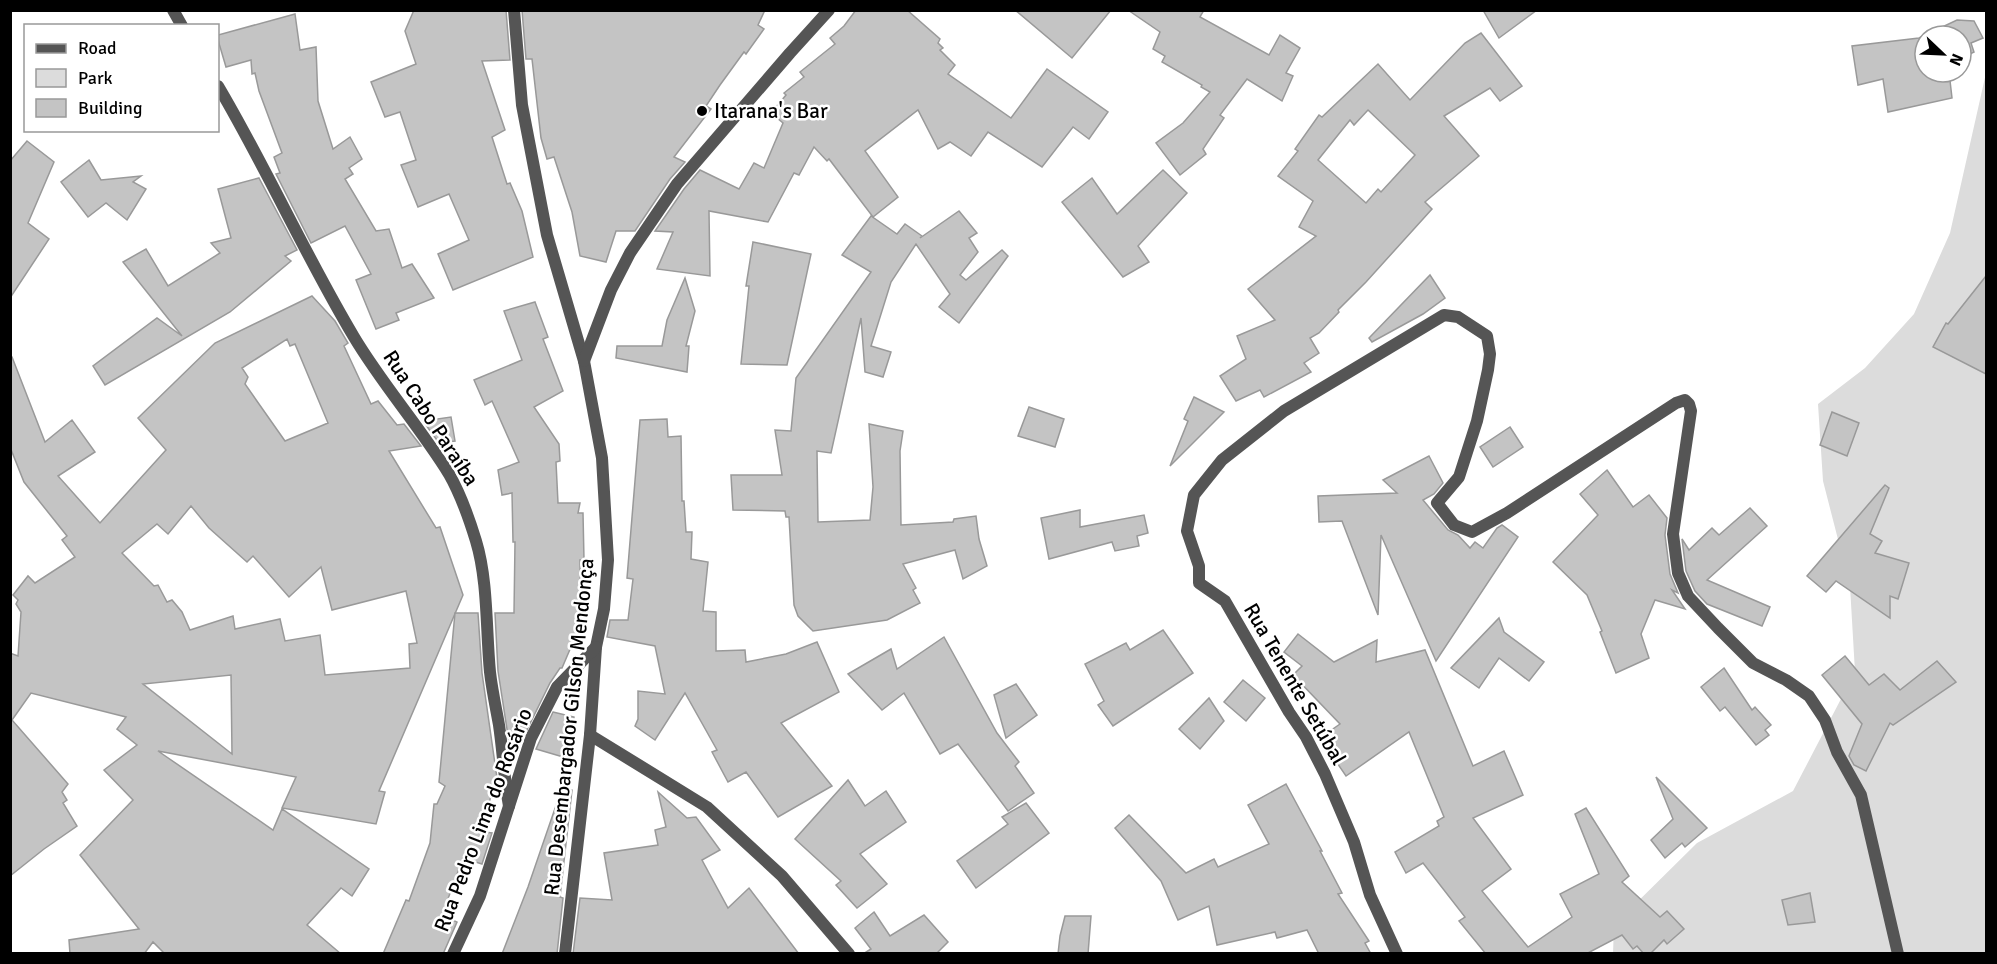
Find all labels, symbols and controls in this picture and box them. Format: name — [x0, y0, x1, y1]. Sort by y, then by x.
legend — [24, 24, 219, 132]
north arrow — [1913, 24, 1973, 84]
text: Road — [78, 37, 117, 59]
text: N — [1945, 50, 1967, 69]
text: Park — [78, 67, 113, 89]
text: Building — [78, 97, 142, 119]
place label: Itarana's Bar — [714, 98, 828, 124]
marker: Itarana's Bar — [695, 104, 709, 118]
street label: Rua Cabo Paraíba — [377, 345, 485, 491]
street label: Rua Desembargador Gilson Mendonça — [538, 557, 600, 897]
street label: Rua Tenente Setúbal — [1238, 598, 1352, 770]
street label: Rua Pedro Lima do Rosário — [428, 704, 538, 936]

